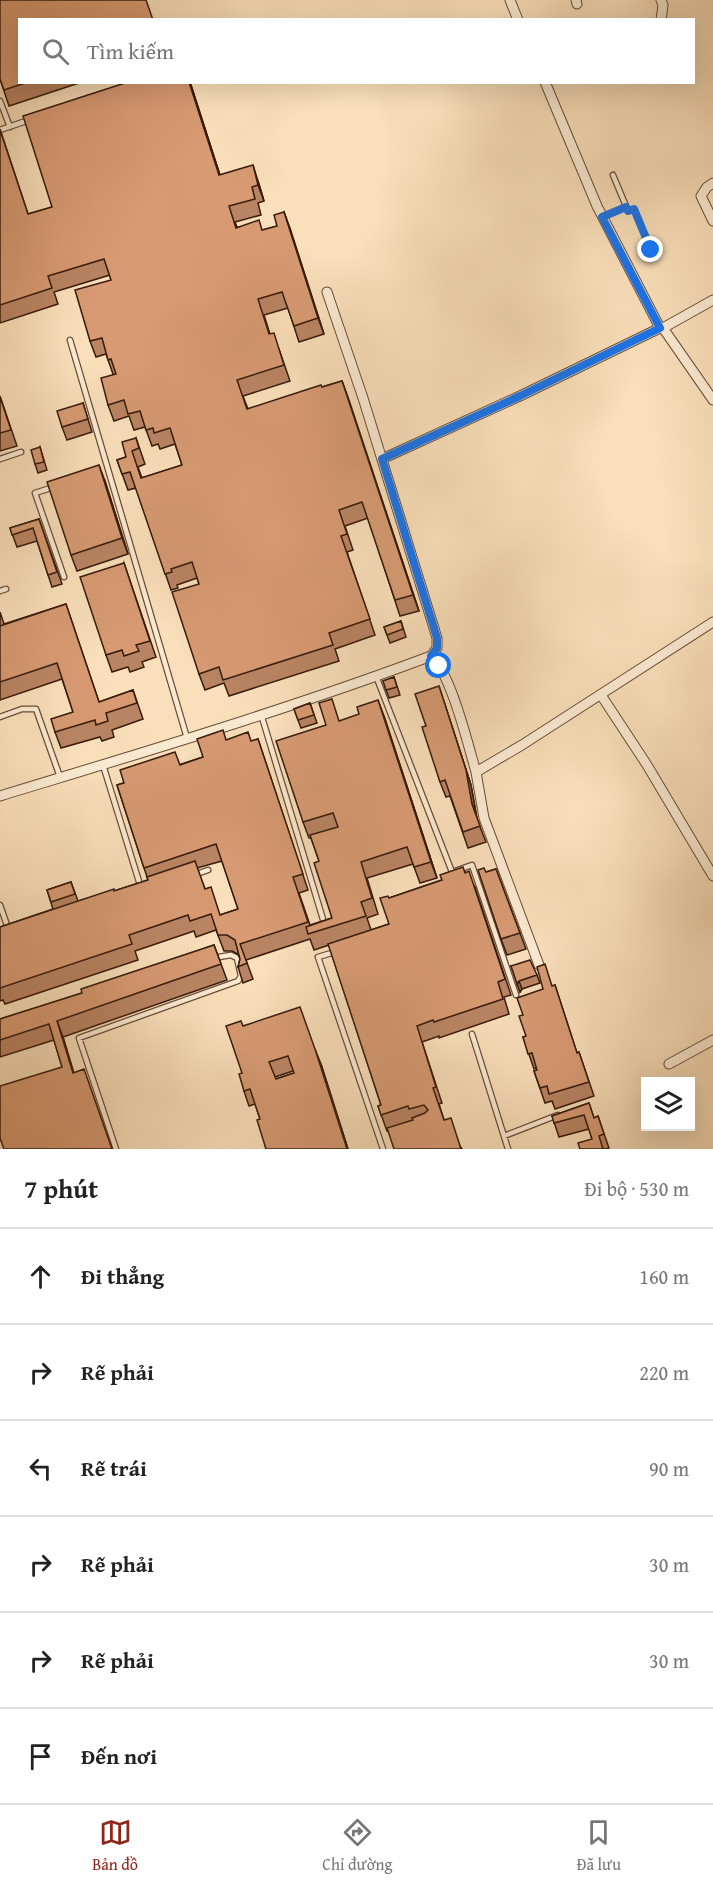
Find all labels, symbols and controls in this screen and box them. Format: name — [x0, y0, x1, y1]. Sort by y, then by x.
search box — [18, 18, 695, 84]
icon: search — [39, 35, 72, 68]
text: Tìm kiếm — [87, 35, 174, 67]
route end — [637, 236, 663, 262]
route start — [425, 652, 451, 678]
map controls — [641, 1077, 695, 1131]
button: layers — [641, 1077, 695, 1131]
text: 7 phút — [24, 1169, 98, 1208]
text: Đi bộ · 530 m — [585, 1174, 689, 1203]
icon: ahead — [24, 1260, 57, 1293]
text: Đi thẳng — [81, 1260, 164, 1292]
text: 160 m — [639, 1262, 689, 1291]
icon: right — [24, 1356, 57, 1389]
text: Rẽ phải — [81, 1356, 154, 1388]
text: 220 m — [639, 1358, 689, 1387]
icon: left — [24, 1452, 57, 1485]
text: Rẽ trái — [81, 1452, 147, 1484]
text: 90 m — [649, 1454, 689, 1483]
icon: right — [24, 1548, 57, 1581]
text: Rẽ phải — [81, 1548, 154, 1580]
text: 30 m — [649, 1550, 689, 1579]
icon: right — [24, 1644, 57, 1677]
text: Rẽ phải — [81, 1644, 154, 1676]
text: 30 m — [649, 1646, 689, 1675]
icon: arrive — [24, 1740, 57, 1773]
text: Đến nơi — [81, 1740, 157, 1772]
tab: Bản đồ — [92, 1816, 138, 1876]
tab: Chỉ đường — [322, 1816, 392, 1876]
tab: Đã lưu — [577, 1816, 621, 1876]

